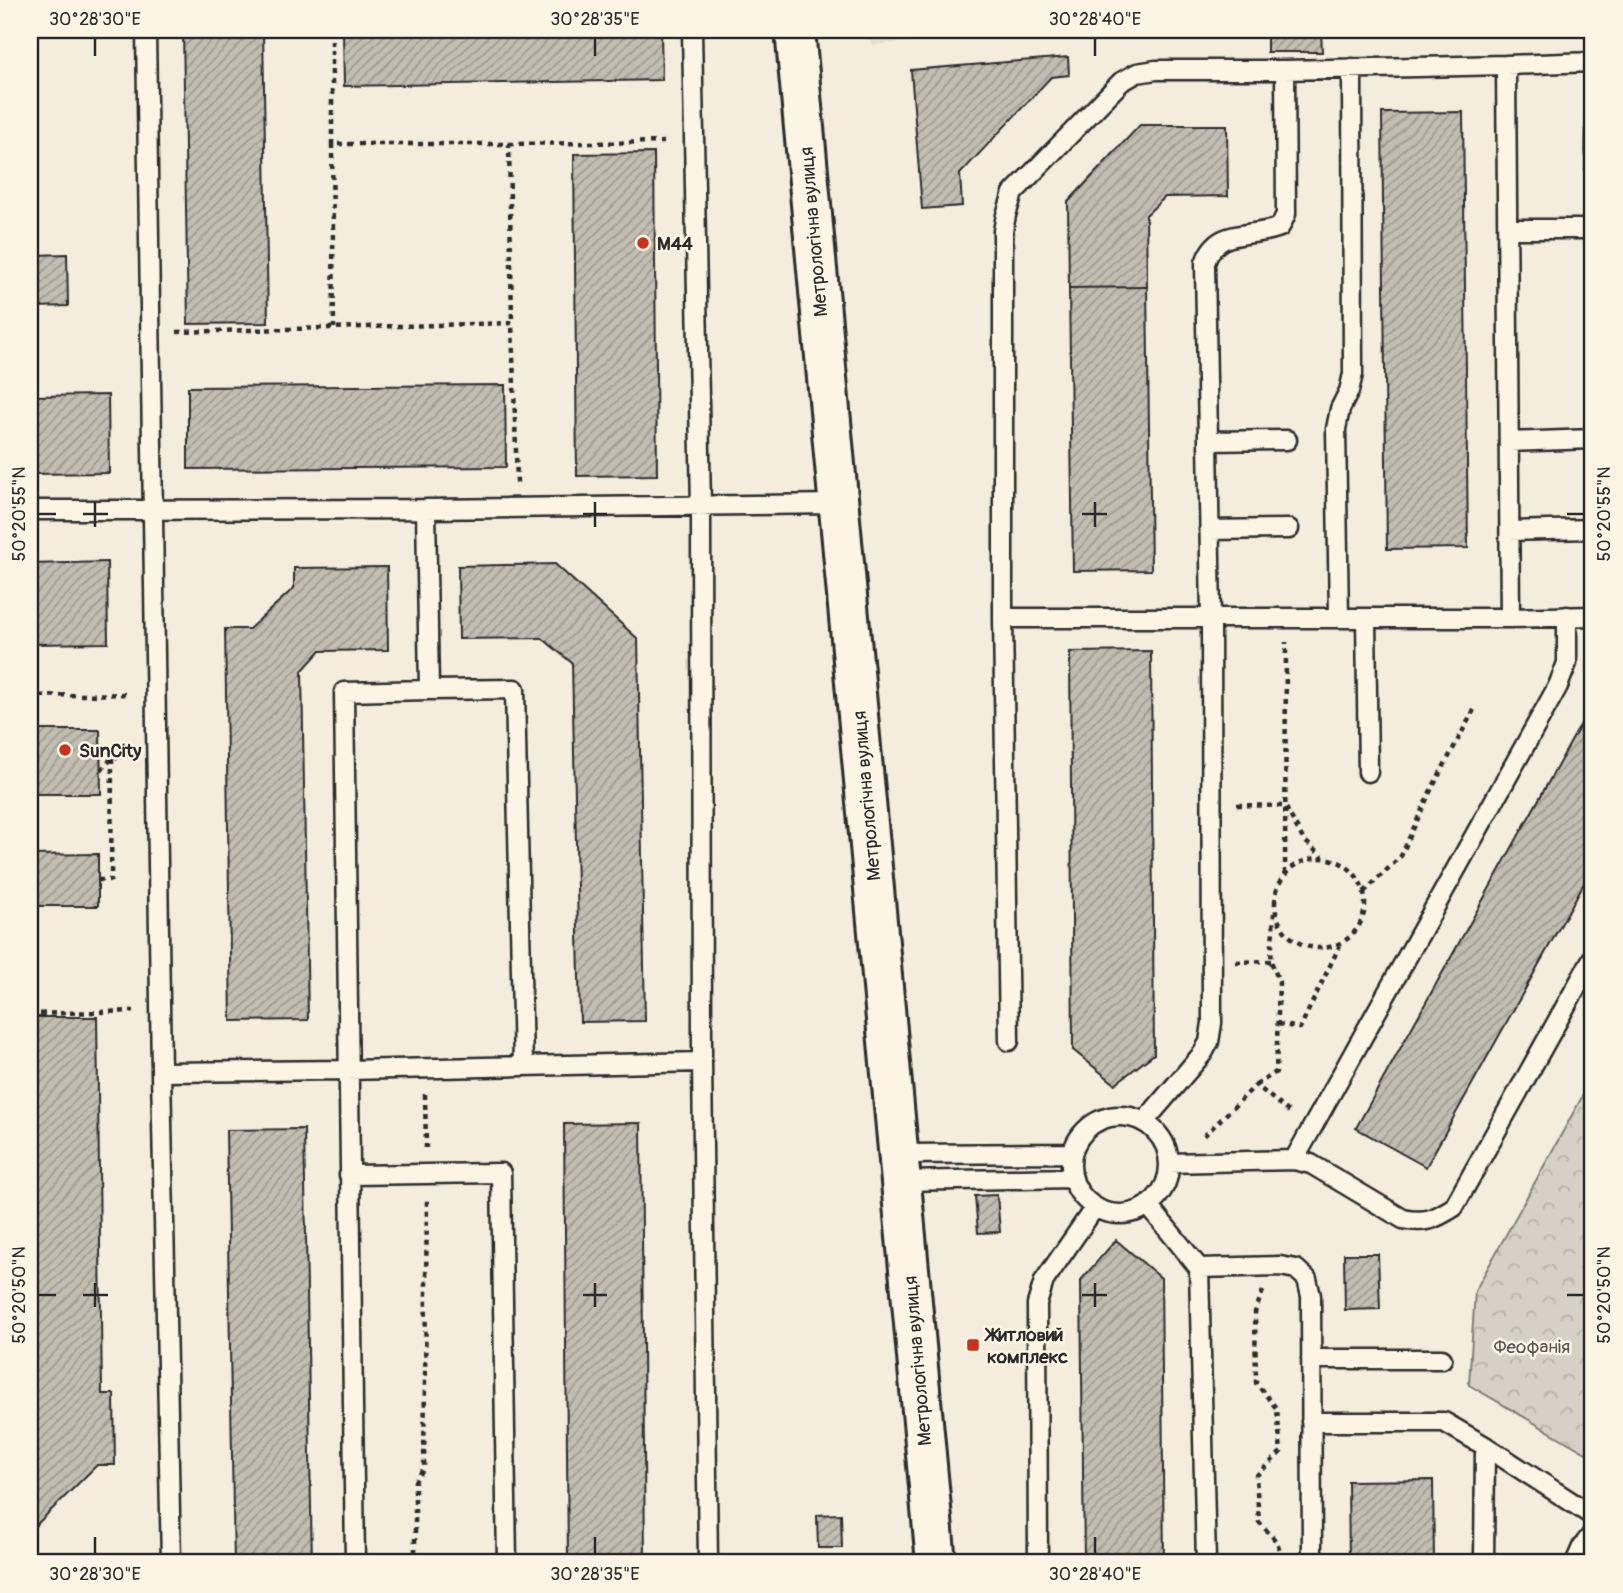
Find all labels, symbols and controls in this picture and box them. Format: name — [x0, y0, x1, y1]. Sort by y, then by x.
text: 30°28'30"E — [49, 8, 141, 31]
text: 30°28'35"E — [550, 8, 640, 31]
text: 30°28'40"E — [1049, 8, 1141, 31]
street label: Метрологічна вулиця — [795, 146, 833, 318]
place label: M44 — [657, 232, 693, 256]
marker: M44 — [635, 235, 651, 251]
text: 50°20'55"N — [8, 467, 31, 561]
text: 50°20'55"N — [1593, 467, 1616, 561]
street label: Метрологічна вулиця — [848, 710, 886, 882]
place label: SunCity — [79, 739, 142, 763]
marker: SunCity — [57, 742, 73, 758]
text: 50°20'50"N — [8, 1246, 31, 1344]
text: 50°20'50"N — [1593, 1246, 1616, 1344]
street label: Метрологічна вулиця — [899, 1275, 937, 1447]
place label: Житловий комплекс — [984, 1323, 1068, 1369]
park label: Феофанія — [1494, 1335, 1570, 1359]
marker: Житловий комплекс — [965, 1337, 981, 1353]
text: 30°28'30"E — [49, 1563, 141, 1586]
text: 30°28'35"E — [550, 1563, 640, 1586]
text: 30°28'40"E — [1049, 1563, 1141, 1586]

